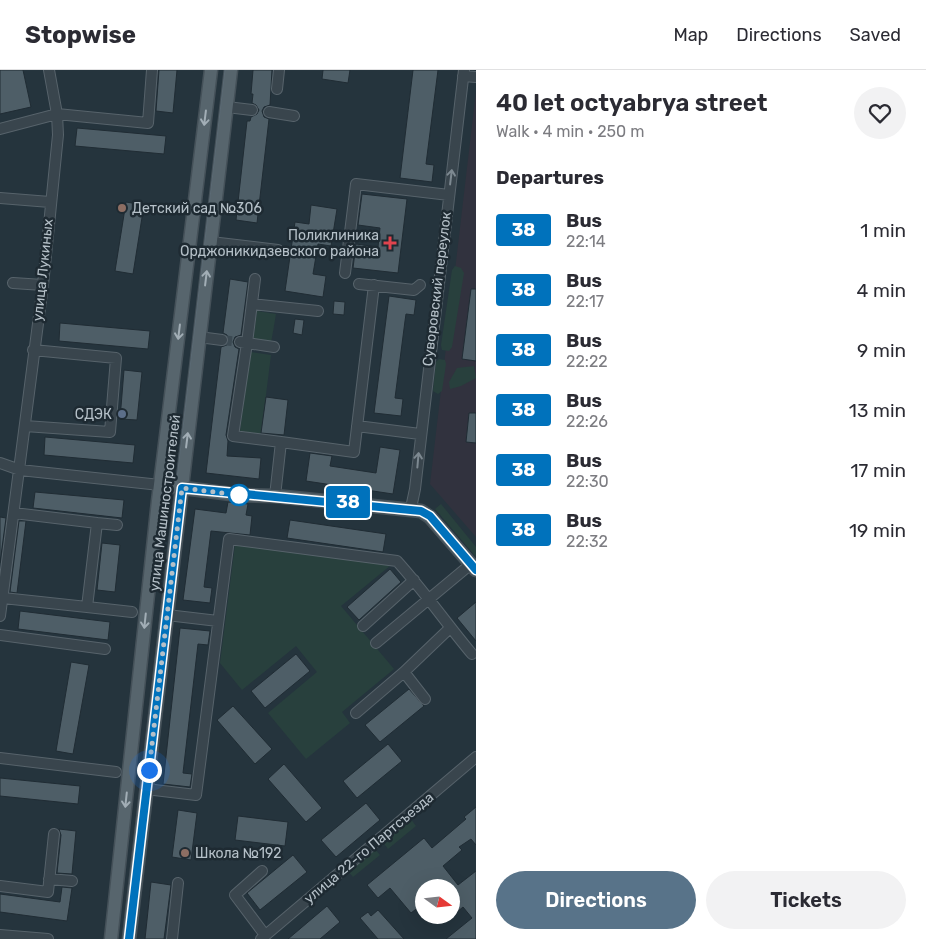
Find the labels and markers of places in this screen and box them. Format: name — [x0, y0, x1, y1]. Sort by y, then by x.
place label: Детский сад №306 — [132, 200, 262, 217]
marker: Детский сад №306 — [116, 202, 128, 214]
place label: Поликлиника Орджоникидзевского района — [180, 227, 379, 260]
marker: Поликлиника Орджоникидзевского района — [383, 236, 397, 250]
place label: СДЭК — [75, 406, 112, 423]
marker: СДЭК — [116, 408, 128, 420]
unlabelled marker — [228, 484, 250, 506]
place label: Школа №192 — [195, 845, 281, 862]
marker: Школа №192 — [179, 847, 191, 859]

